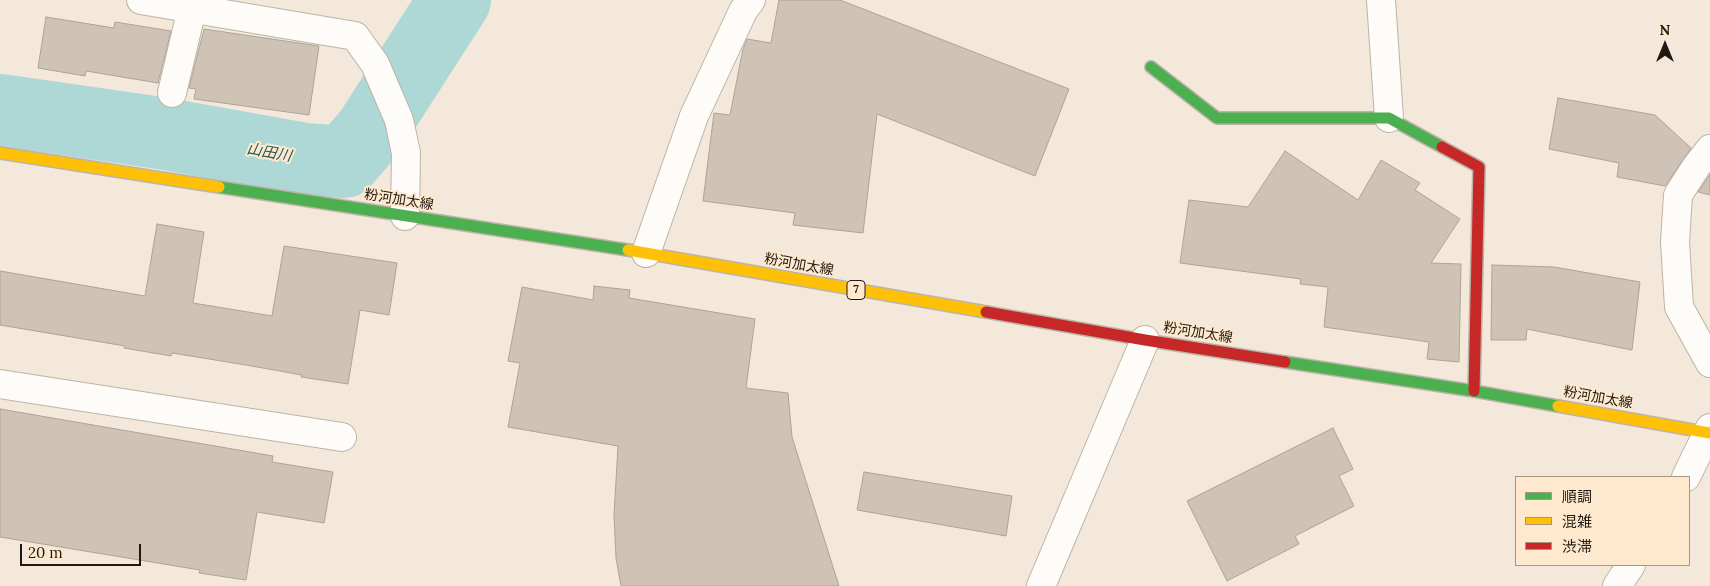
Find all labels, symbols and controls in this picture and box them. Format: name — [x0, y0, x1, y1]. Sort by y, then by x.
north arrow — [1640, 20, 1690, 70]
text: N — [1660, 21, 1670, 39]
water label: 山田川 — [245, 140, 293, 166]
street label: 粉河加太線 — [363, 186, 435, 214]
street label: 粉河加太線 — [763, 251, 835, 279]
road number: 7 — [847, 280, 865, 300]
street label: 粉河加太線 — [1162, 319, 1234, 347]
street label: 粉河加太線 — [1562, 384, 1634, 412]
legend — [1515, 476, 1690, 566]
text: 順調 — [1562, 487, 1592, 506]
text: 混雑 — [1562, 512, 1592, 531]
scale bar — [22, 534, 144, 566]
text: 渋滞 — [1562, 537, 1592, 556]
text: 20 m — [28, 543, 63, 562]

